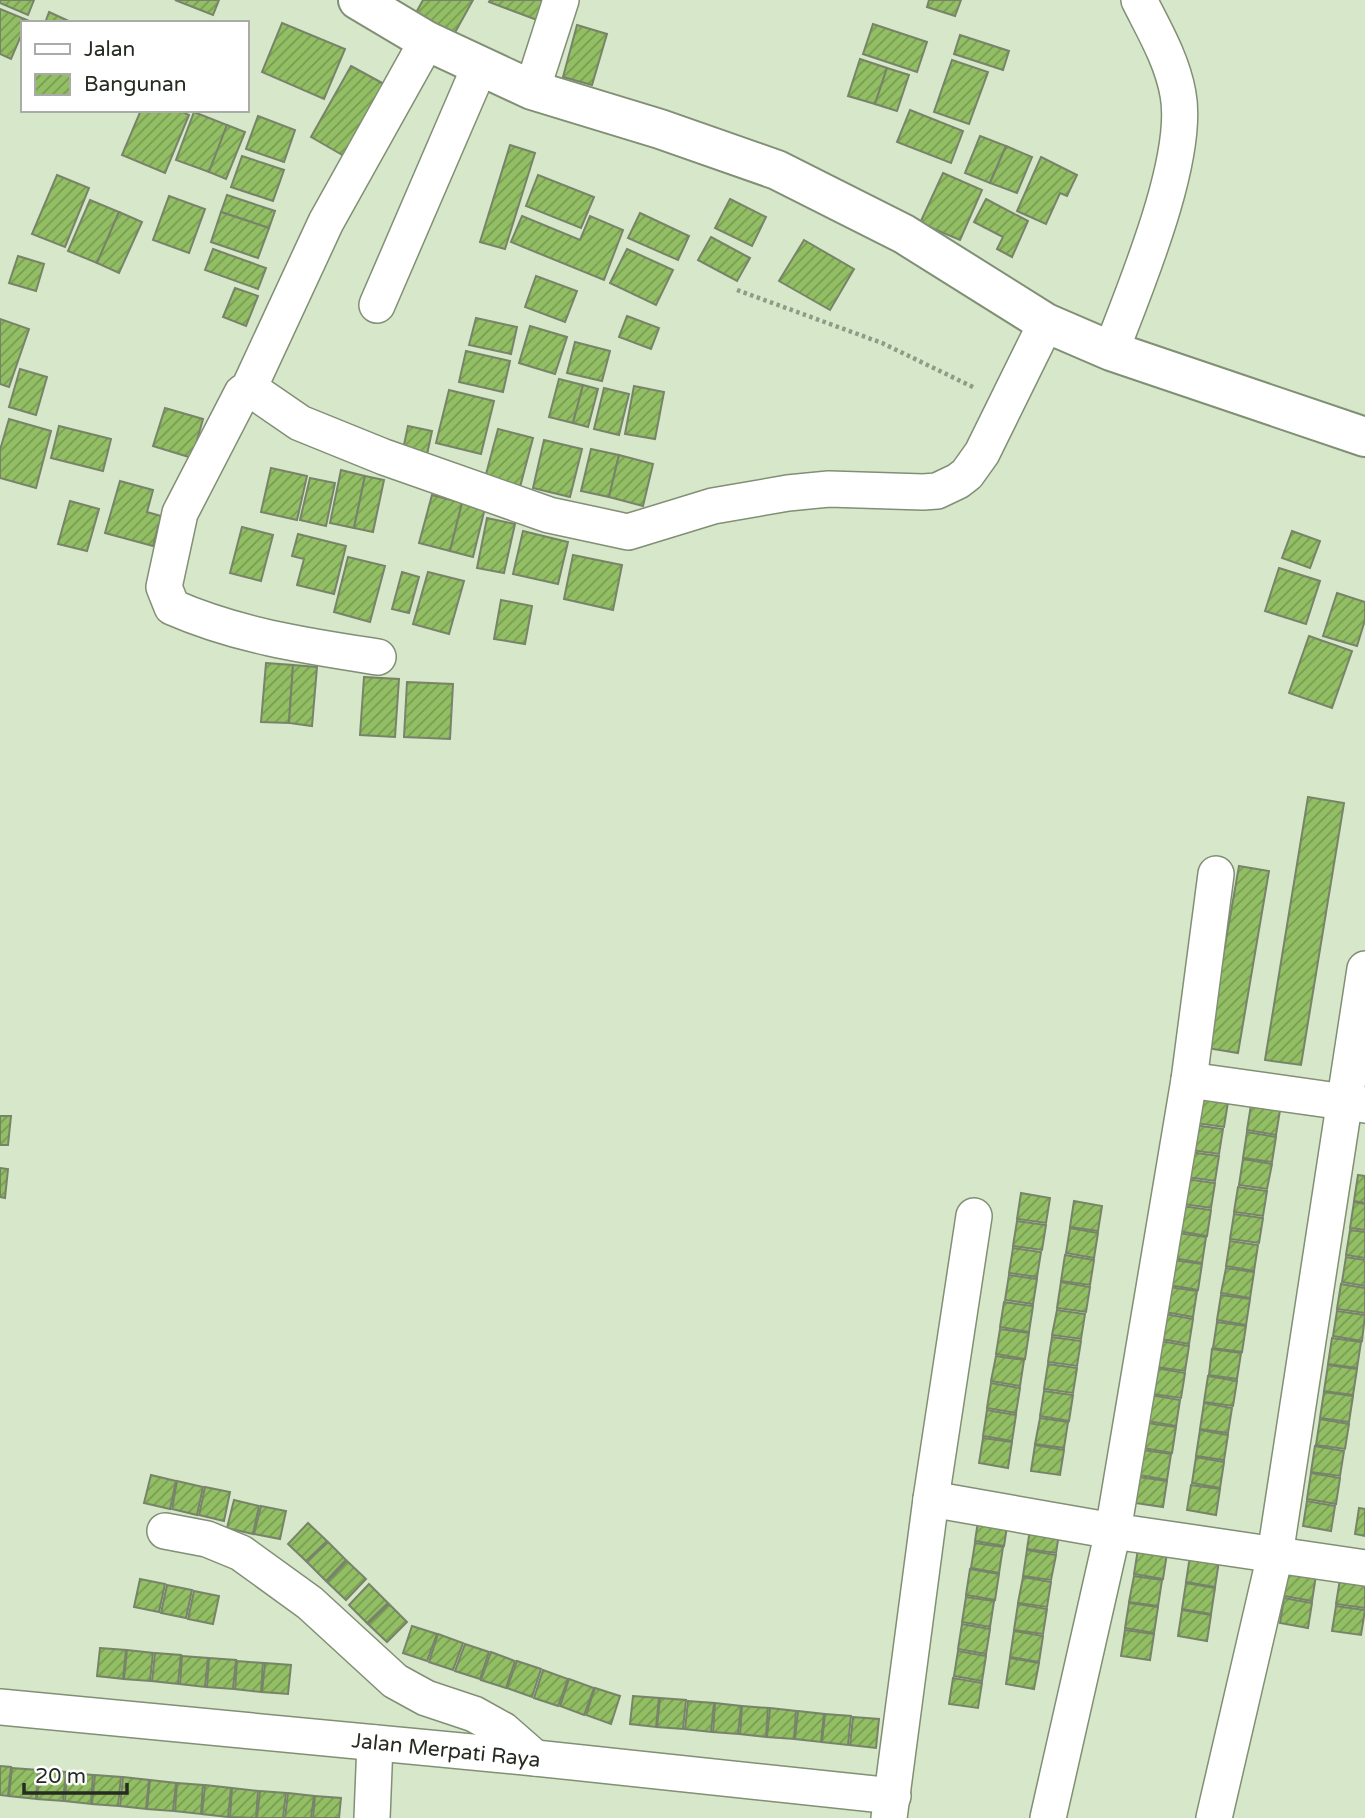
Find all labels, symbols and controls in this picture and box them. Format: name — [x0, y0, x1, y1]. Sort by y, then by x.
legend — [21, 21, 248, 112]
text: Jalan — [84, 37, 135, 62]
text: Bangunan — [84, 72, 187, 97]
street label: Jalan Merpati Raya — [350, 1728, 542, 1773]
scale bar — [24, 1752, 128, 1796]
text: 20 m — [35, 1764, 86, 1789]

